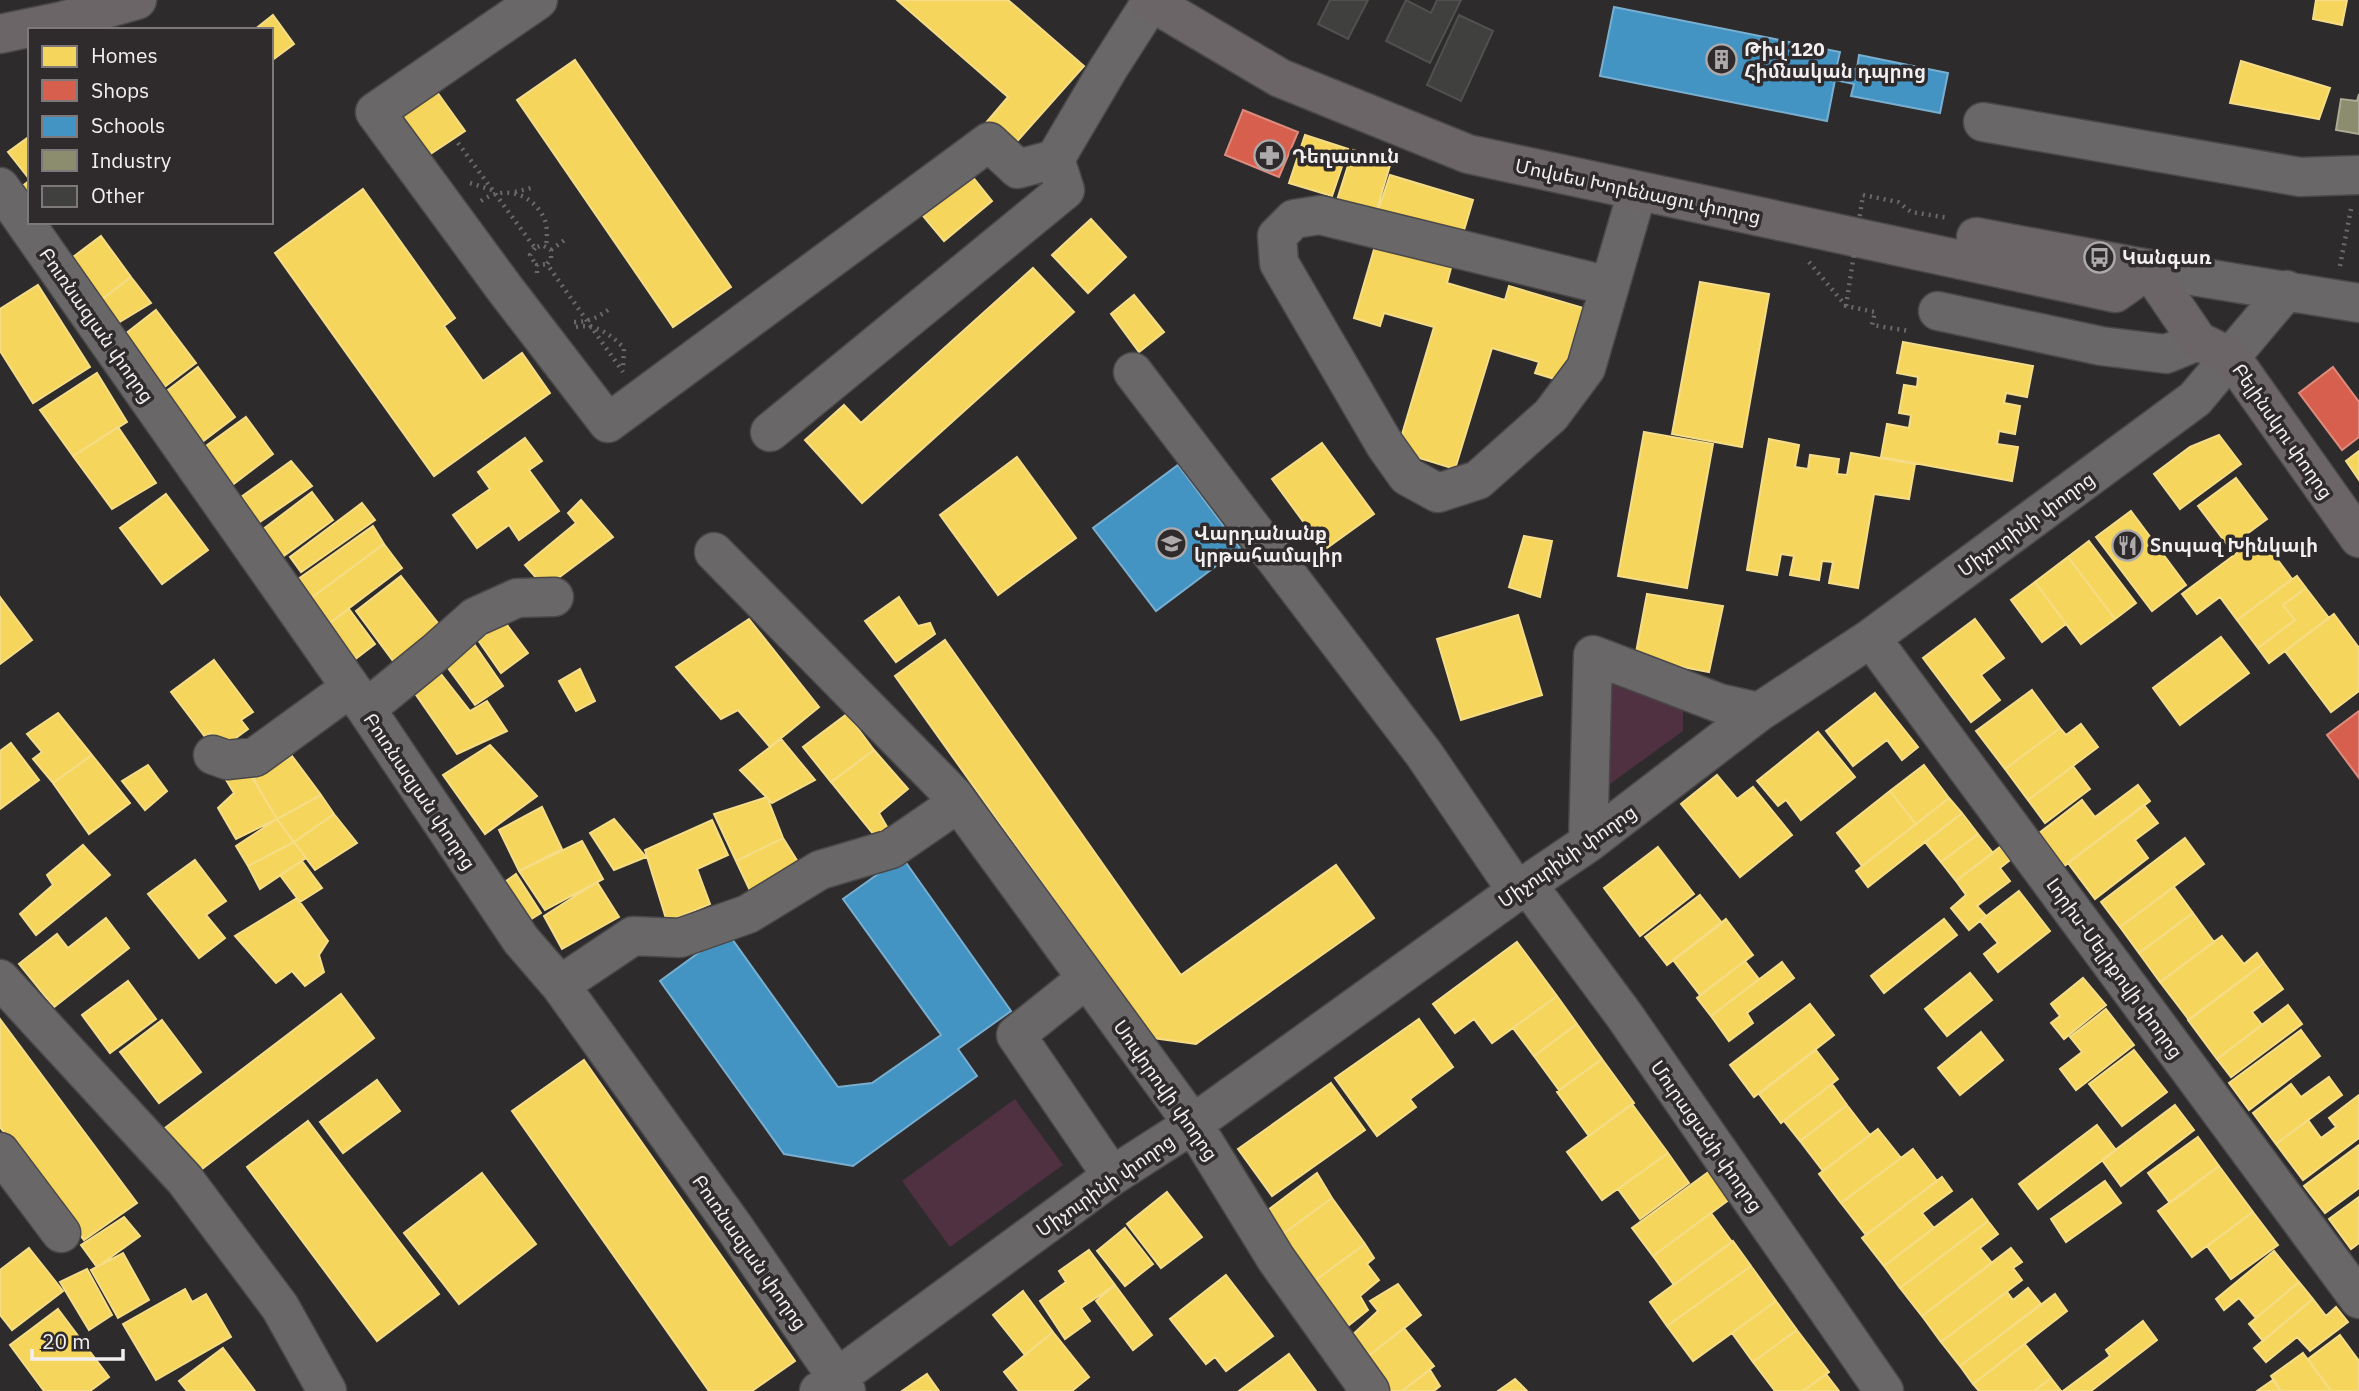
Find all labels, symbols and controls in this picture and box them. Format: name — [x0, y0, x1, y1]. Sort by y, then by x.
legend — [28, 28, 273, 224]
place label: Թիվ 120 Հիմնական դպրոց — [1744, 37, 1926, 83]
text: Homes — [91, 41, 158, 69]
building icon: Թիվ 120 Հիմնական դպրոց — [1704, 43, 1738, 77]
text: Shops — [91, 76, 149, 104]
text: Schools — [91, 111, 165, 139]
pharmacy icon: Դեղատուն — [1252, 139, 1286, 173]
place label: Դեղատուն — [1292, 144, 1399, 168]
text: Industry — [91, 146, 172, 174]
street label: Մովսես Խորենացու փողոց — [1513, 153, 1763, 229]
text: Other — [91, 181, 145, 209]
bus stop icon: Կանգառ — [2082, 240, 2116, 274]
street label: Բուռնազյան փողոց — [34, 243, 160, 407]
place label: Կանգառ — [2122, 245, 2212, 269]
street label: Բելինսկու փողոց — [2227, 359, 2339, 503]
street label: Միչուրինի փողոց — [1953, 466, 2099, 582]
place label: Վարդանանք կրթահամալիր — [1194, 521, 1343, 567]
school or university icon: Վարդանանք կրթահամալիր — [1154, 527, 1188, 561]
restaurant icon: Տոպազ Խինկալի — [2110, 528, 2144, 562]
place label: Տոպազ Խինկալի — [2150, 533, 2318, 557]
street label: Բուռնազյան փողոց — [359, 708, 481, 874]
street label: Միչուրինի փողոց — [1493, 799, 1641, 913]
street label: Լորիս-Մելիքովի փողոց — [2041, 873, 2189, 1063]
street label: Սուվորովի փողոց — [1109, 1015, 1223, 1165]
street label: Մուրացանի փողոց — [1646, 1056, 1768, 1216]
street label: Միչուրինի փողոց — [1031, 1128, 1179, 1242]
street label: Բուռնազյան փողոց — [687, 1170, 813, 1334]
scale bar — [32, 1318, 122, 1362]
text: 20 m — [42, 1327, 91, 1355]

